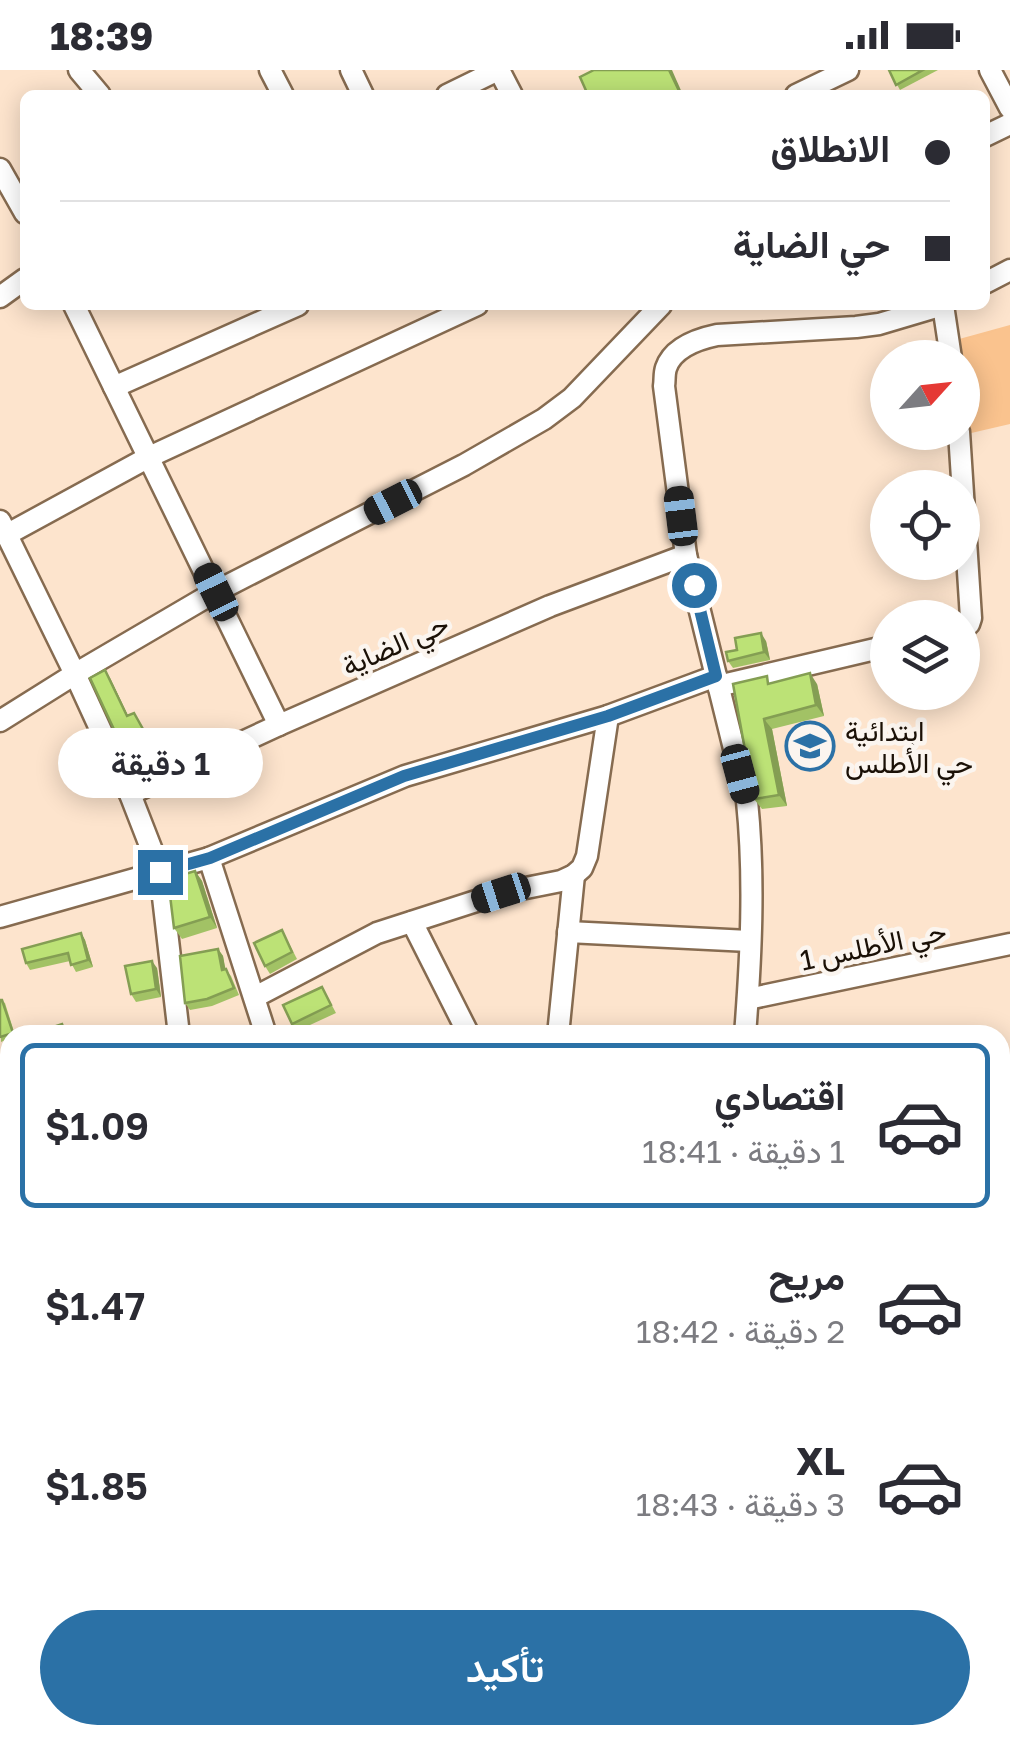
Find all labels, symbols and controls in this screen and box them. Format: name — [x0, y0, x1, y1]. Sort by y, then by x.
text: 18:39 — [50, 13, 153, 58]
text: الانطلاق — [771, 125, 890, 170]
text: حي الضاية — [733, 221, 890, 266]
north arrow — [870, 340, 980, 450]
map controls — [870, 340, 980, 710]
button: locate — [870, 470, 980, 580]
car — [359, 475, 427, 529]
car — [662, 484, 700, 548]
car — [189, 558, 243, 626]
route start — [672, 563, 717, 608]
button: layers — [870, 600, 980, 710]
street label: حي الضاية — [337, 606, 456, 688]
place label: ابتدائية حي الأطلس — [845, 714, 973, 786]
school or university icon: ابتدائية حي الأطلس — [784, 720, 836, 772]
callout: 1 دقيقة — [58, 727, 262, 797]
car — [718, 741, 762, 807]
text: 1 دقيقة — [111, 744, 210, 782]
route end — [138, 850, 183, 895]
car — [468, 869, 534, 917]
street label: حي الأطلس 1 — [797, 913, 951, 983]
text: اقتصادي — [714, 1073, 845, 1118]
icon: car — [875, 1081, 965, 1171]
text: $1.09 — [45, 1103, 149, 1148]
text: 1 دقيقة · 18:41 — [642, 1132, 845, 1170]
text: مريح — [769, 1253, 845, 1298]
icon: car — [875, 1261, 965, 1351]
text: $1.47 — [45, 1283, 145, 1328]
text: 2 دقيقة · 18:42 — [636, 1312, 845, 1350]
text: XL — [796, 1438, 845, 1483]
icon: car — [875, 1441, 965, 1531]
text: $1.85 — [45, 1463, 148, 1508]
text: 3 دقيقة · 18:43 — [636, 1485, 845, 1523]
button: تأكيد — [40, 1610, 970, 1725]

